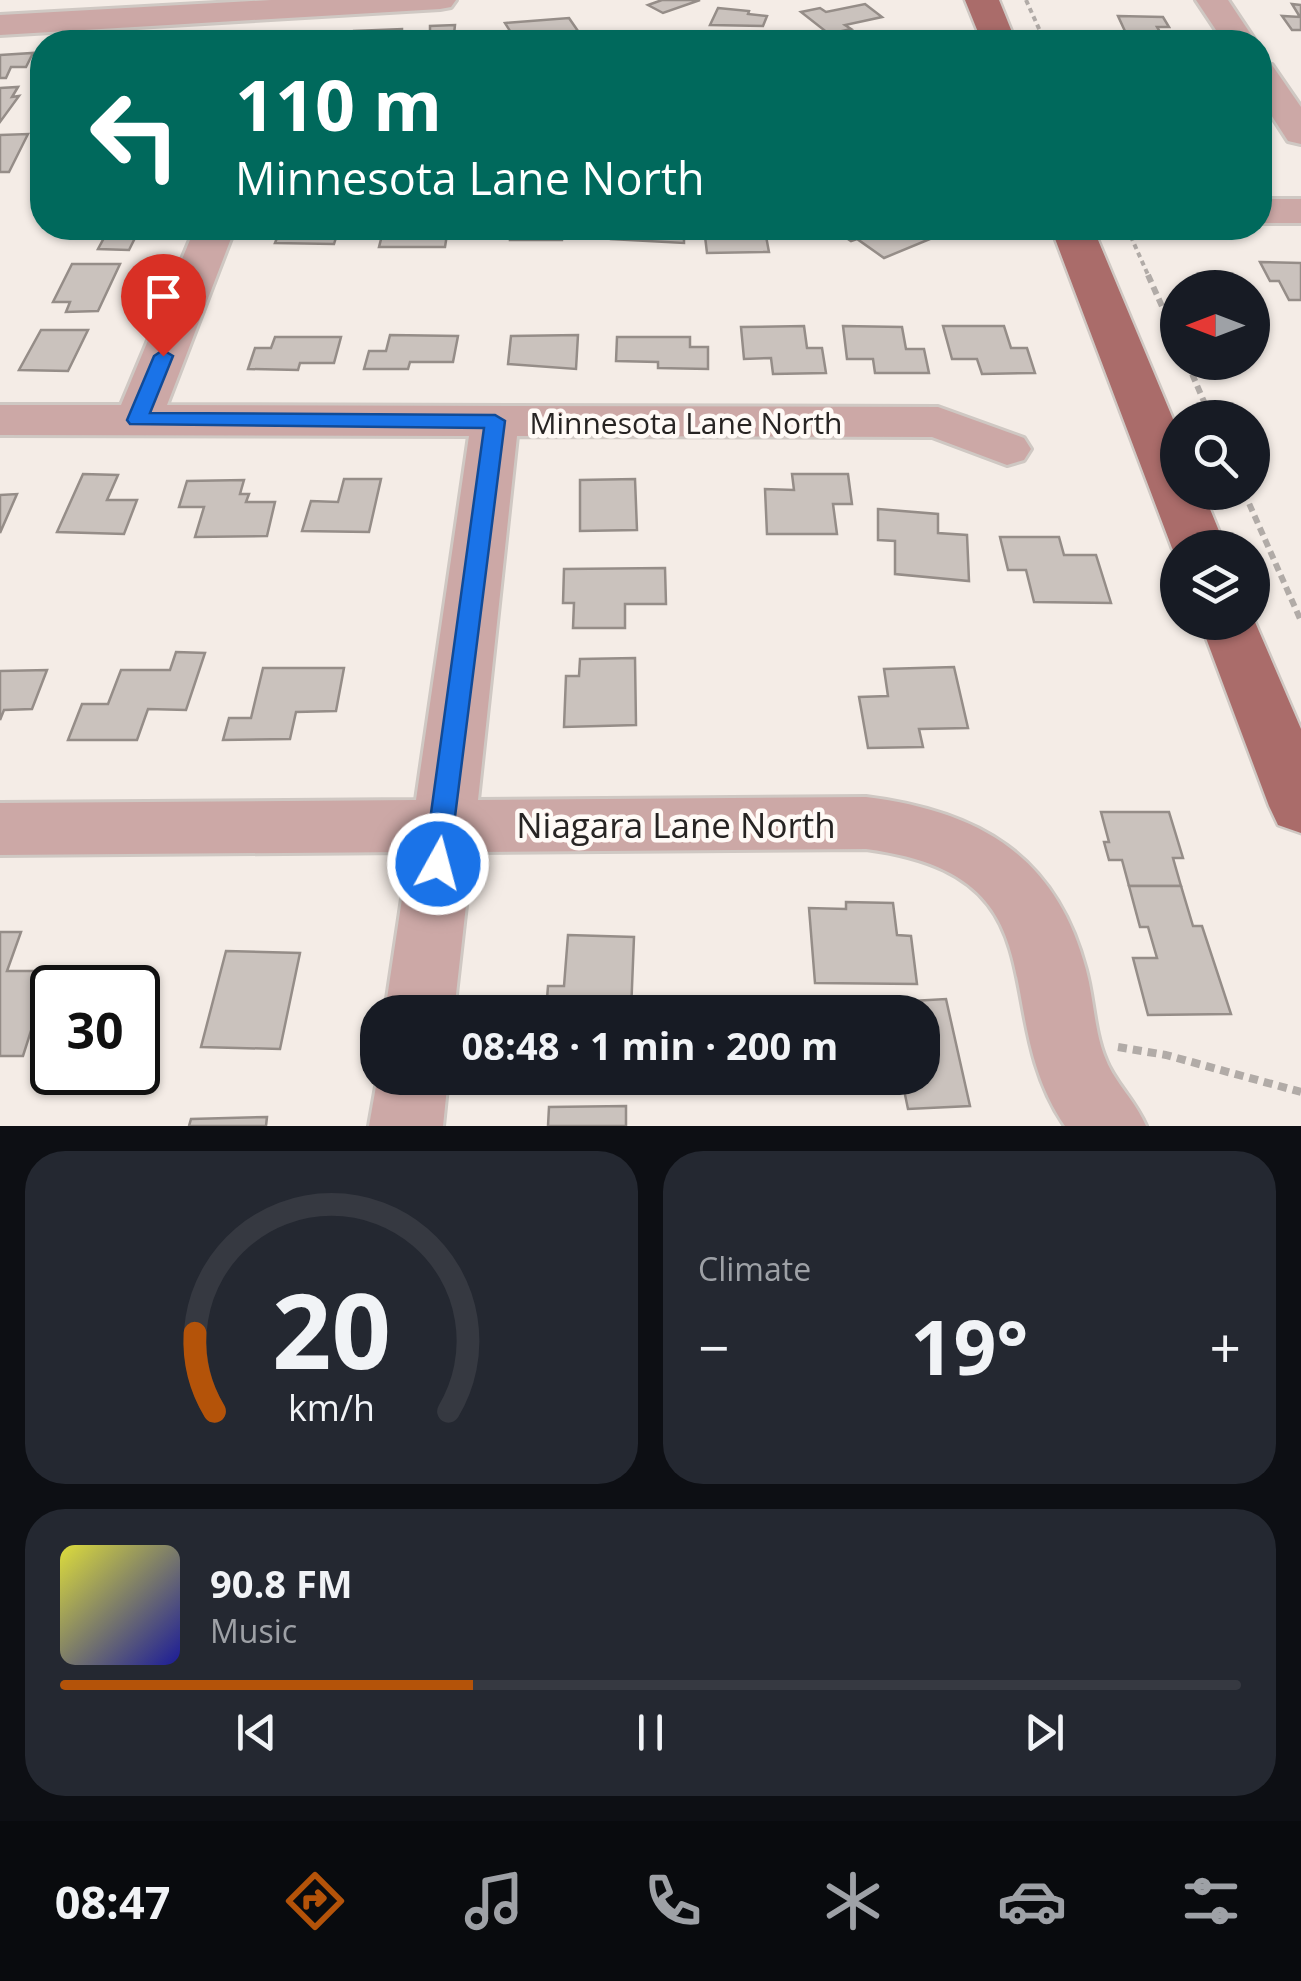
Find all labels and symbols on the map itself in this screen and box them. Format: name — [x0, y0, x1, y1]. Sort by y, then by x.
pin — [121, 254, 206, 357]
north arrow — [1160, 270, 1270, 380]
street label: Minnesota Lane North — [529, 402, 843, 443]
street label: Niagara Lane North — [516, 801, 836, 848]
position arrow — [386, 812, 490, 916]
speed limit sign: 30 — [30, 965, 160, 1095]

